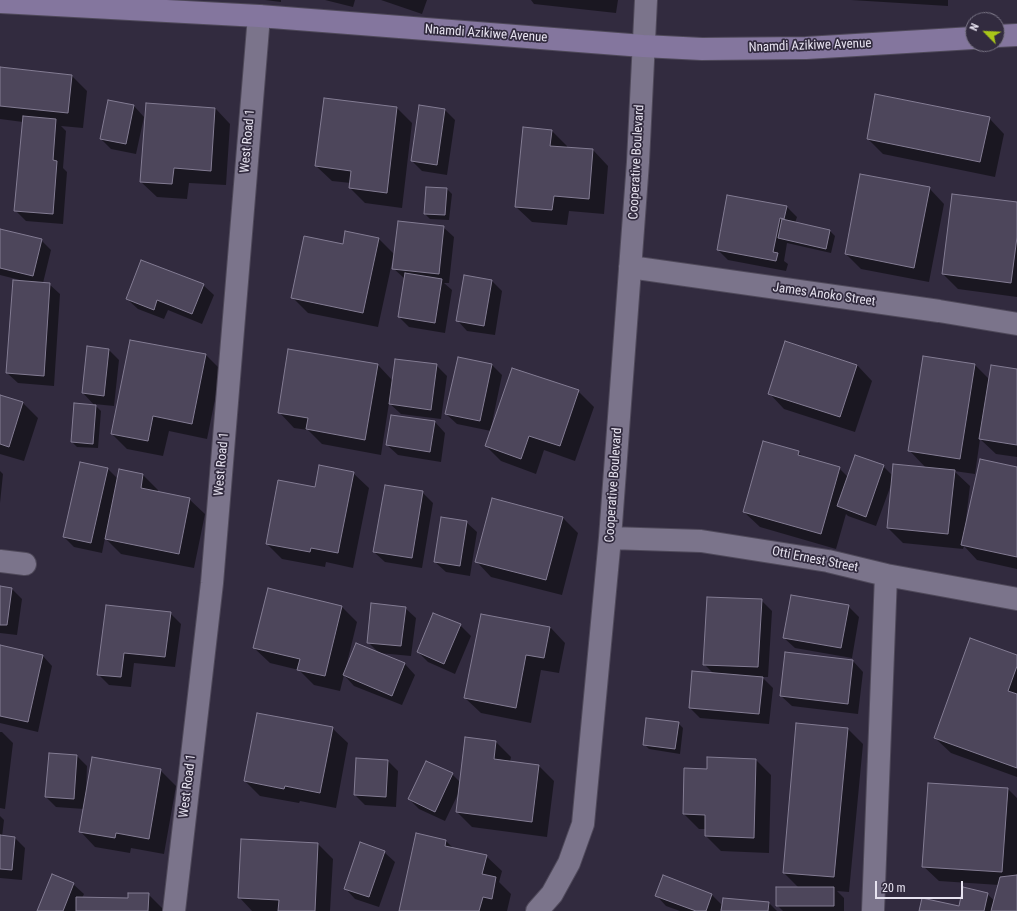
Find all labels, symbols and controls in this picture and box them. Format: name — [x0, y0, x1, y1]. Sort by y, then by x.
north arrow — [965, 12, 1005, 52]
street label: Nnamdi Azikiwe Avenue — [424, 22, 548, 46]
text: N — [967, 22, 982, 33]
street label: Nnamdi Azikiwe Avenue — [748, 36, 872, 56]
street label: Cooperative Boulevard — [626, 104, 648, 220]
street label: West Road 1 — [237, 108, 259, 174]
street label: James Anoko Street — [772, 280, 876, 310]
street label: Cooperative Boulevard — [602, 427, 626, 543]
street label: West Road 1 — [211, 431, 233, 497]
street label: Otti Ernest Street — [771, 544, 859, 576]
street label: West Road 1 — [176, 753, 200, 819]
scale bar — [877, 873, 965, 899]
text: 20 m — [882, 881, 906, 895]

